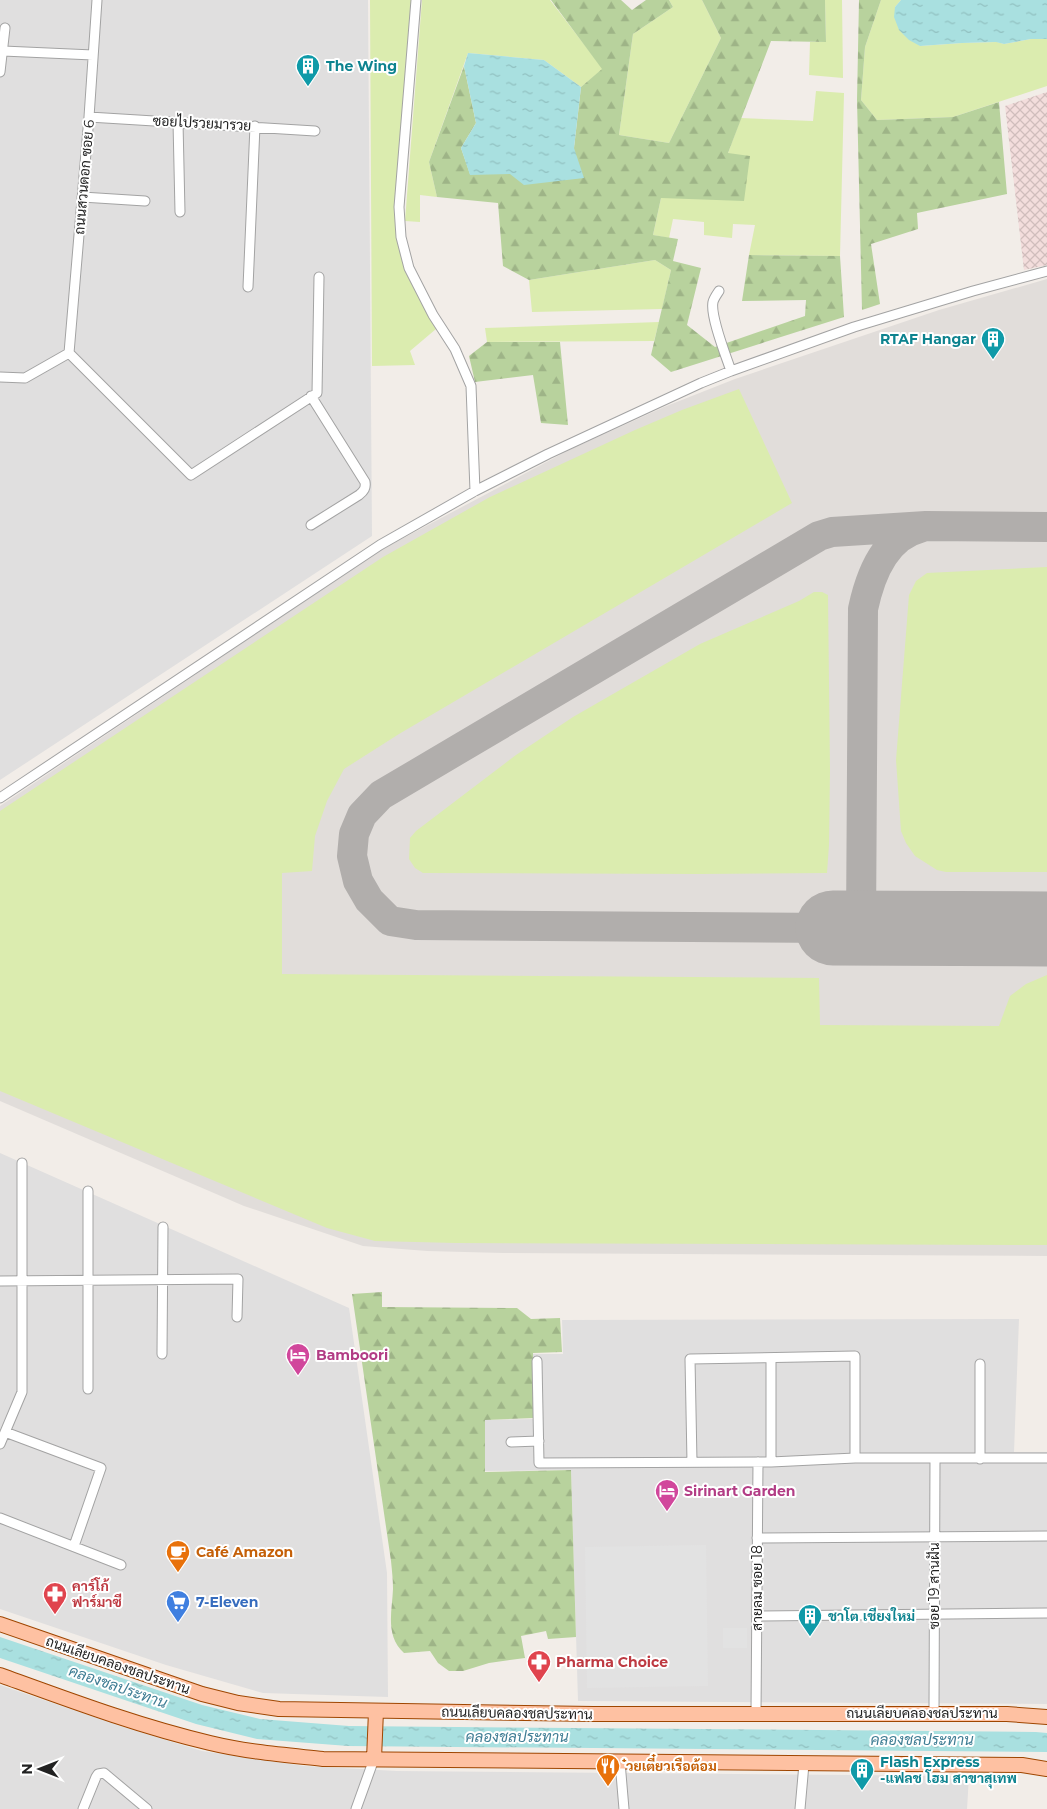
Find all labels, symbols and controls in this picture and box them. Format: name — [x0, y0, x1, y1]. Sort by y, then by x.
building icon: The Wing — [295, 53, 321, 87]
place label: The Wing — [326, 57, 397, 75]
street label: ซอยไปรวยมารวย — [152, 111, 252, 135]
street label: ถนนสวนดอก ซอย 6 — [70, 118, 98, 235]
building icon: RTAF Hangar — [980, 326, 1006, 360]
place label: RTAF Hangar — [880, 330, 976, 348]
hotel icon: Bamboori — [285, 1342, 311, 1376]
place label: Bamboori — [316, 1346, 388, 1364]
hotel icon: Sirinart Garden — [654, 1478, 680, 1512]
place label: Sirinart Garden — [684, 1482, 796, 1500]
cafe icon: Café Amazon — [165, 1539, 191, 1573]
street label: ซอย 19 สานฝัน — [925, 1542, 943, 1630]
place label: Café Amazon — [196, 1543, 293, 1561]
street label: สายลม ซอย 18 — [748, 1545, 766, 1631]
place label: คาร์โก้ ฟาร์มาซี — [72, 1577, 122, 1611]
pharmacy icon: คาร์โก้ ฟาร์มาซี — [42, 1581, 68, 1615]
supermarket icon: 7-Eleven — [165, 1589, 191, 1623]
place label: 7-Eleven — [196, 1593, 258, 1611]
building icon: ชาโต เชียงใหม่ — [797, 1603, 823, 1637]
place label: ชาโต เชียงใหม่ — [828, 1607, 915, 1625]
street label: ถนนเลียบคลองชลประทาน — [44, 1632, 192, 1698]
pharmacy icon: Pharma Choice — [526, 1649, 552, 1683]
place label: Pharma Choice — [556, 1653, 668, 1671]
water label: คลองชลประทาน — [66, 1662, 170, 1712]
street label: ถนนเลียบคลองชลประทาน — [441, 1703, 593, 1723]
street label: ถนนเลียบคลองชลประทาน — [846, 1704, 998, 1722]
water label: คลองชลประทาน — [466, 1727, 569, 1746]
water label: คลองชลประทาน — [871, 1730, 974, 1749]
north arrow — [15, 1744, 65, 1794]
restaurant icon: ๋วยเตี๋ยวเรือต้อม — [595, 1753, 621, 1787]
place label: ๋วยเตี๋ยวเรือต้อม — [622, 1753, 717, 1775]
place label: Flash Express -แฟลช โฮม สาขาสุเทพ — [880, 1753, 1017, 1789]
building icon: Flash Express -แฟลช โฮม สาขาสุเทพ — [849, 1757, 875, 1791]
text: N — [18, 1763, 36, 1775]

